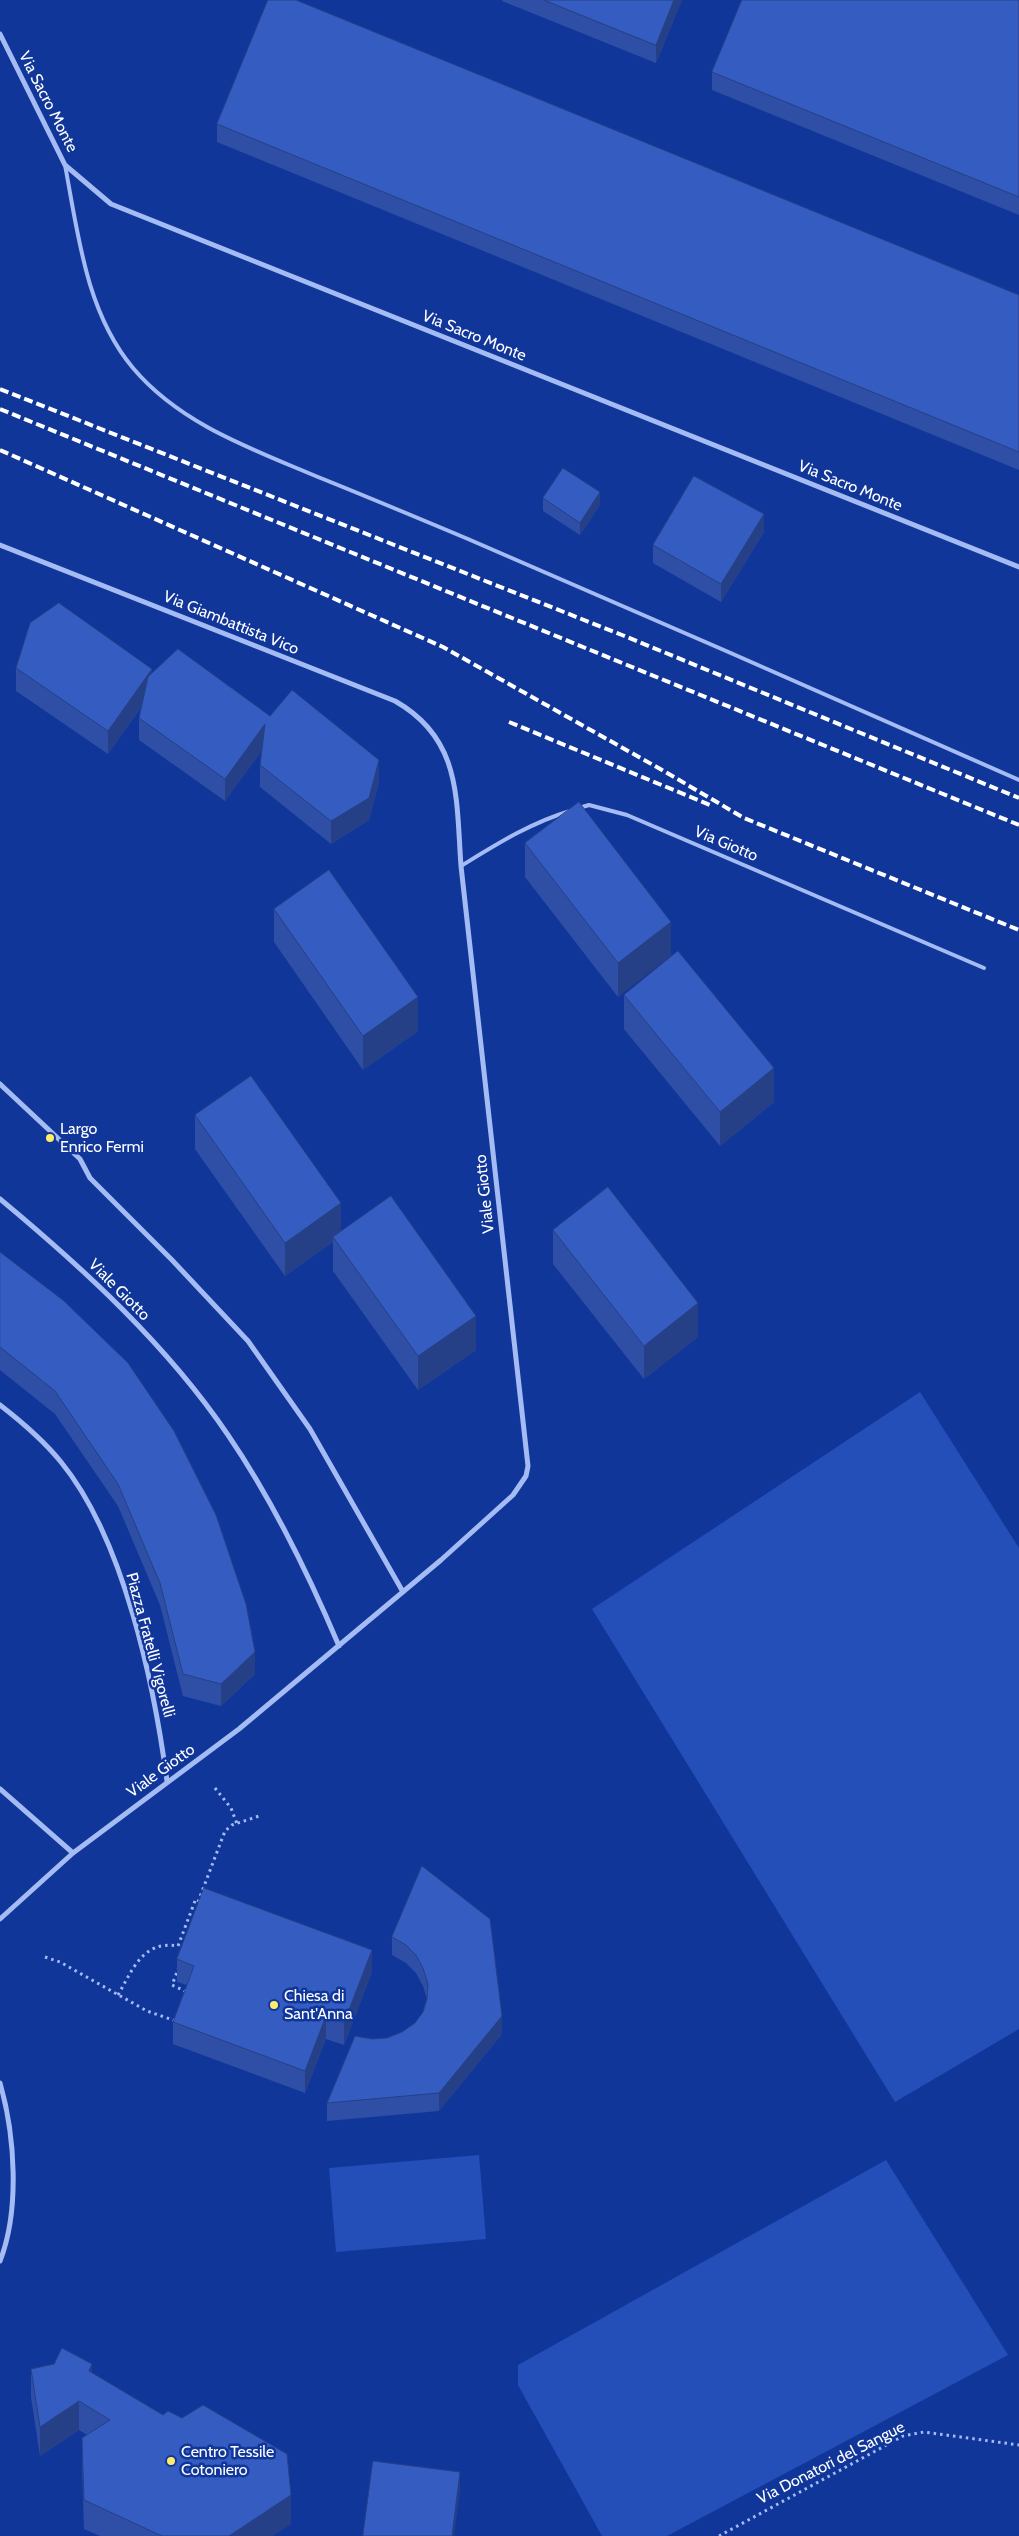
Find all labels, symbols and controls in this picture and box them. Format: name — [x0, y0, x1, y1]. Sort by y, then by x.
street label: Via Sacro Monte — [14, 48, 82, 156]
street label: Via Sacro Monte — [419, 306, 529, 366]
street label: Via Sacro Monte — [795, 456, 905, 516]
street label: Via Giambattista Vico — [160, 587, 302, 659]
street label: Via Giotto — [691, 822, 761, 866]
place label: Largo Enrico Fermi — [60, 1119, 144, 1157]
marker: Largo Enrico Fermi — [44, 1132, 56, 1144]
street label: Viale Giotto — [471, 1154, 499, 1234]
street label: Viale Giotto — [84, 1255, 154, 1325]
street label: Piazza Fratelli Vigorelli — [121, 1570, 179, 1720]
street label: Viale Giotto — [123, 1740, 199, 1802]
place label: Chiesa di Sant'Anna — [284, 1986, 353, 2024]
marker: Chiesa di Sant'Anna — [268, 1999, 280, 2011]
street label: Via Donatori del Sangue — [754, 2417, 908, 2509]
place label: Centro Tessile Cotoniero — [181, 2442, 274, 2480]
marker: Centro Tessile Cotoniero — [165, 2455, 177, 2467]

